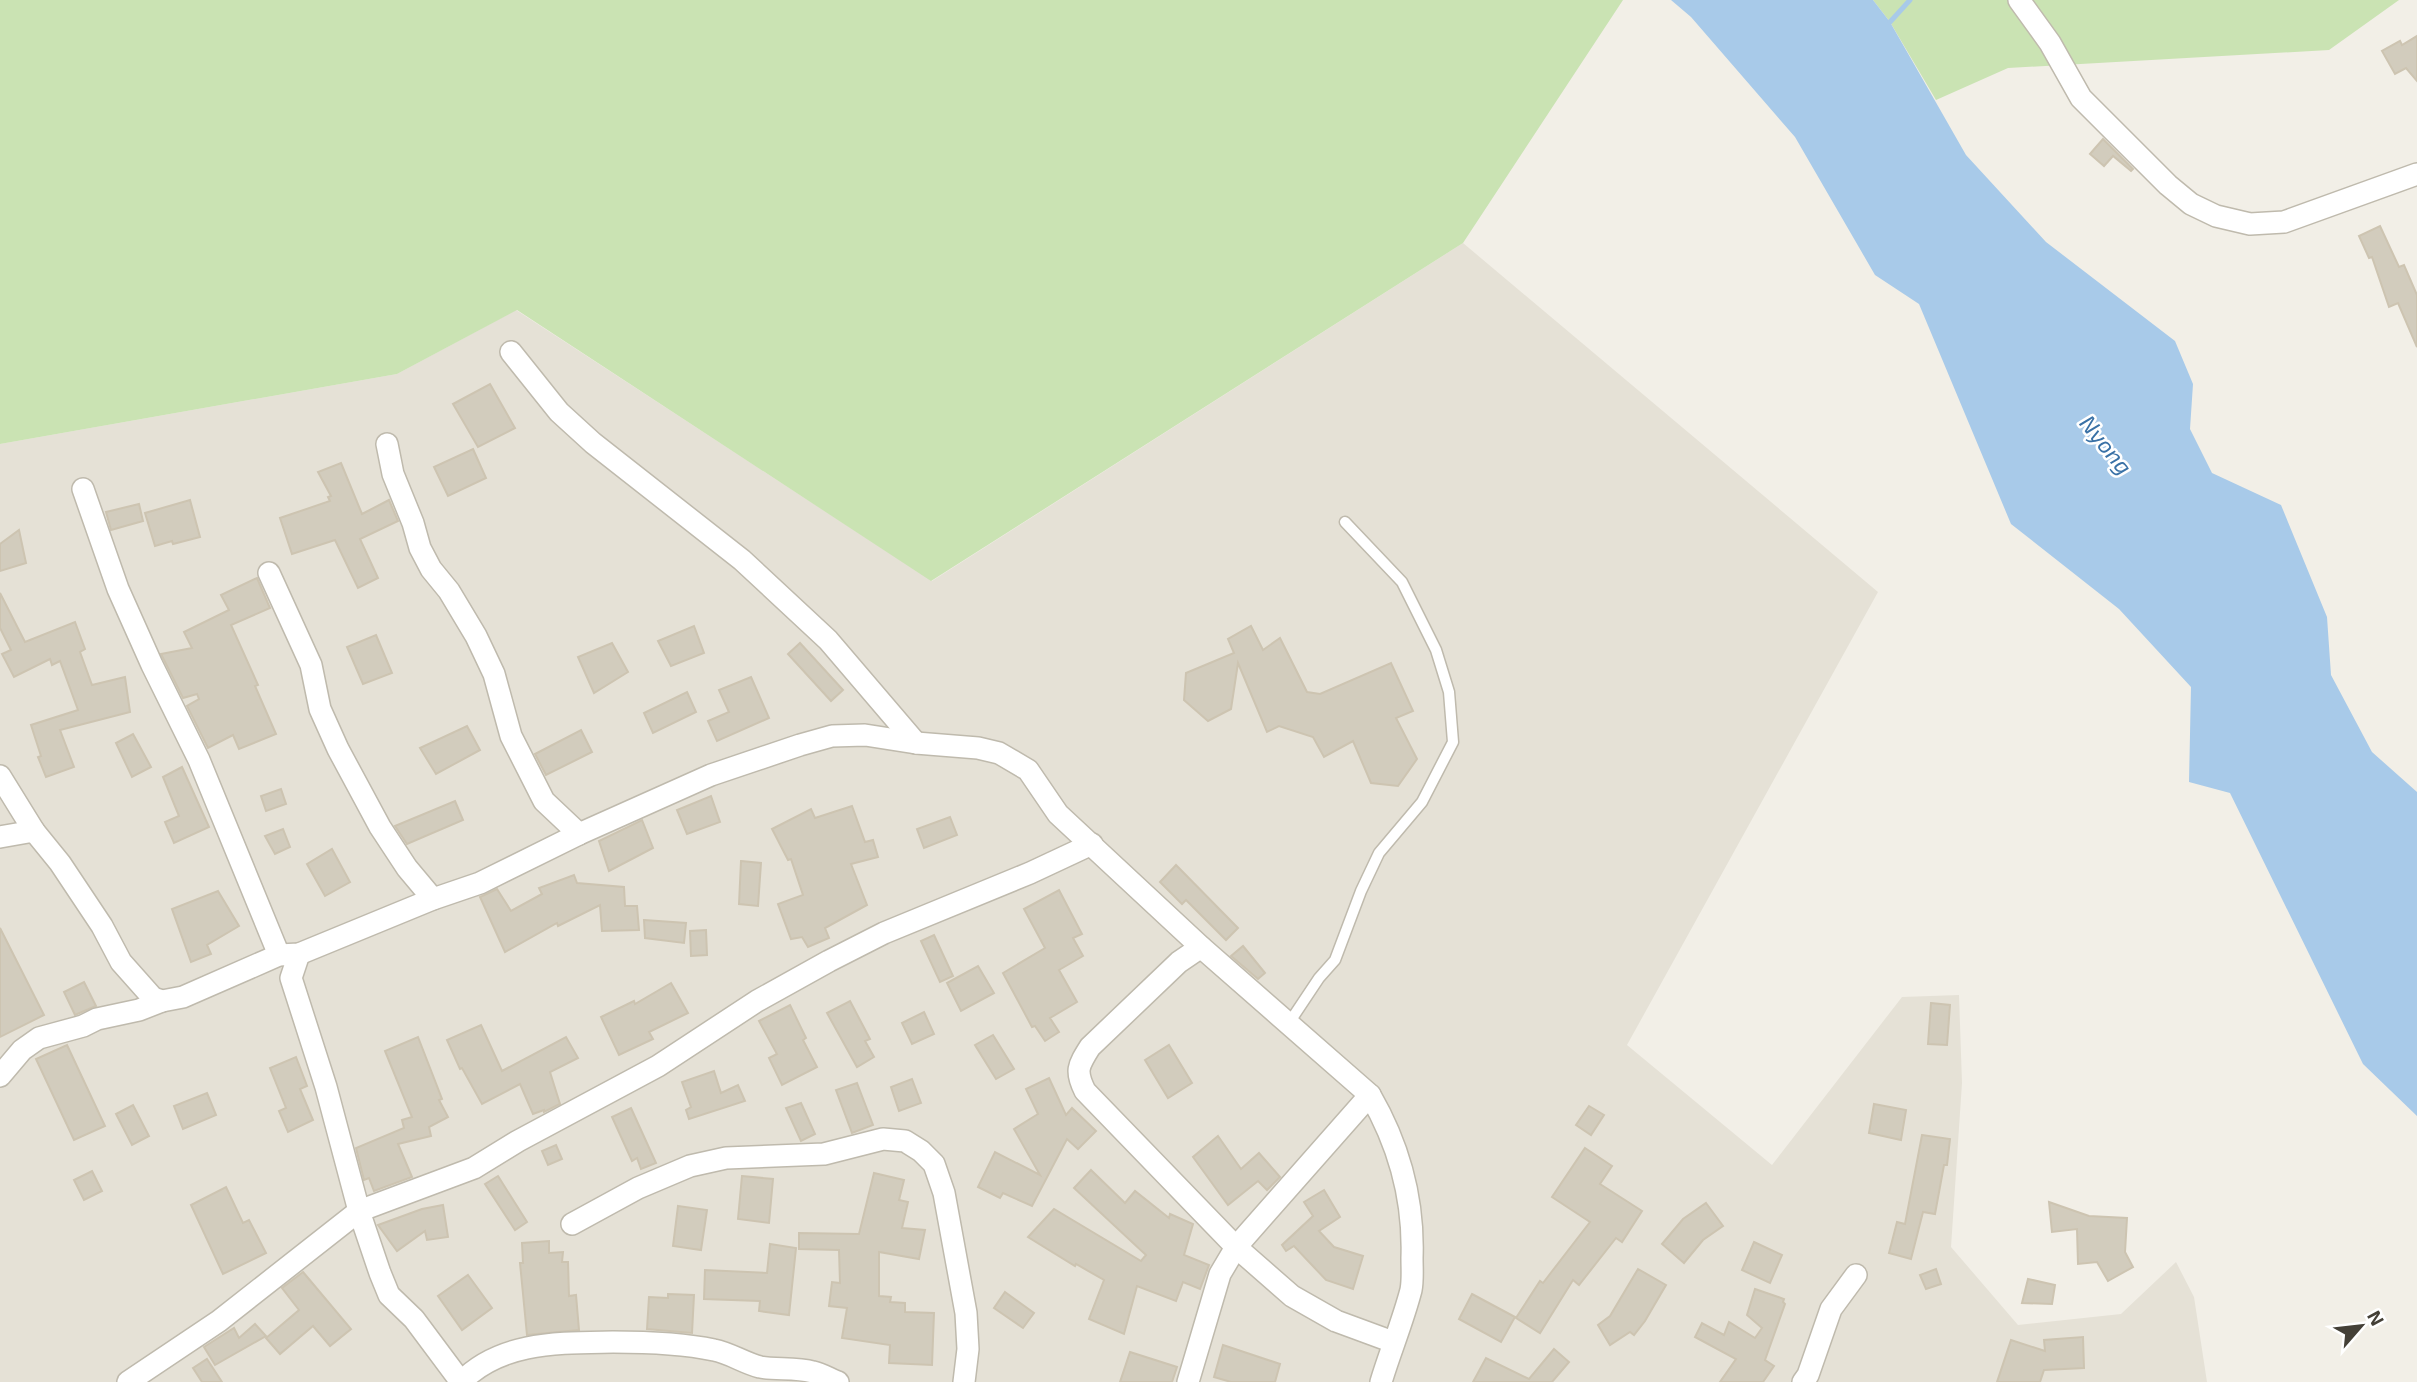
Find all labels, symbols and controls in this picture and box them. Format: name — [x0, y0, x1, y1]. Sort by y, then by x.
water label: Nyong — [2074, 409, 2139, 480]
north arrow — [2326, 1291, 2396, 1361]
text: N — [2363, 1306, 2390, 1329]

